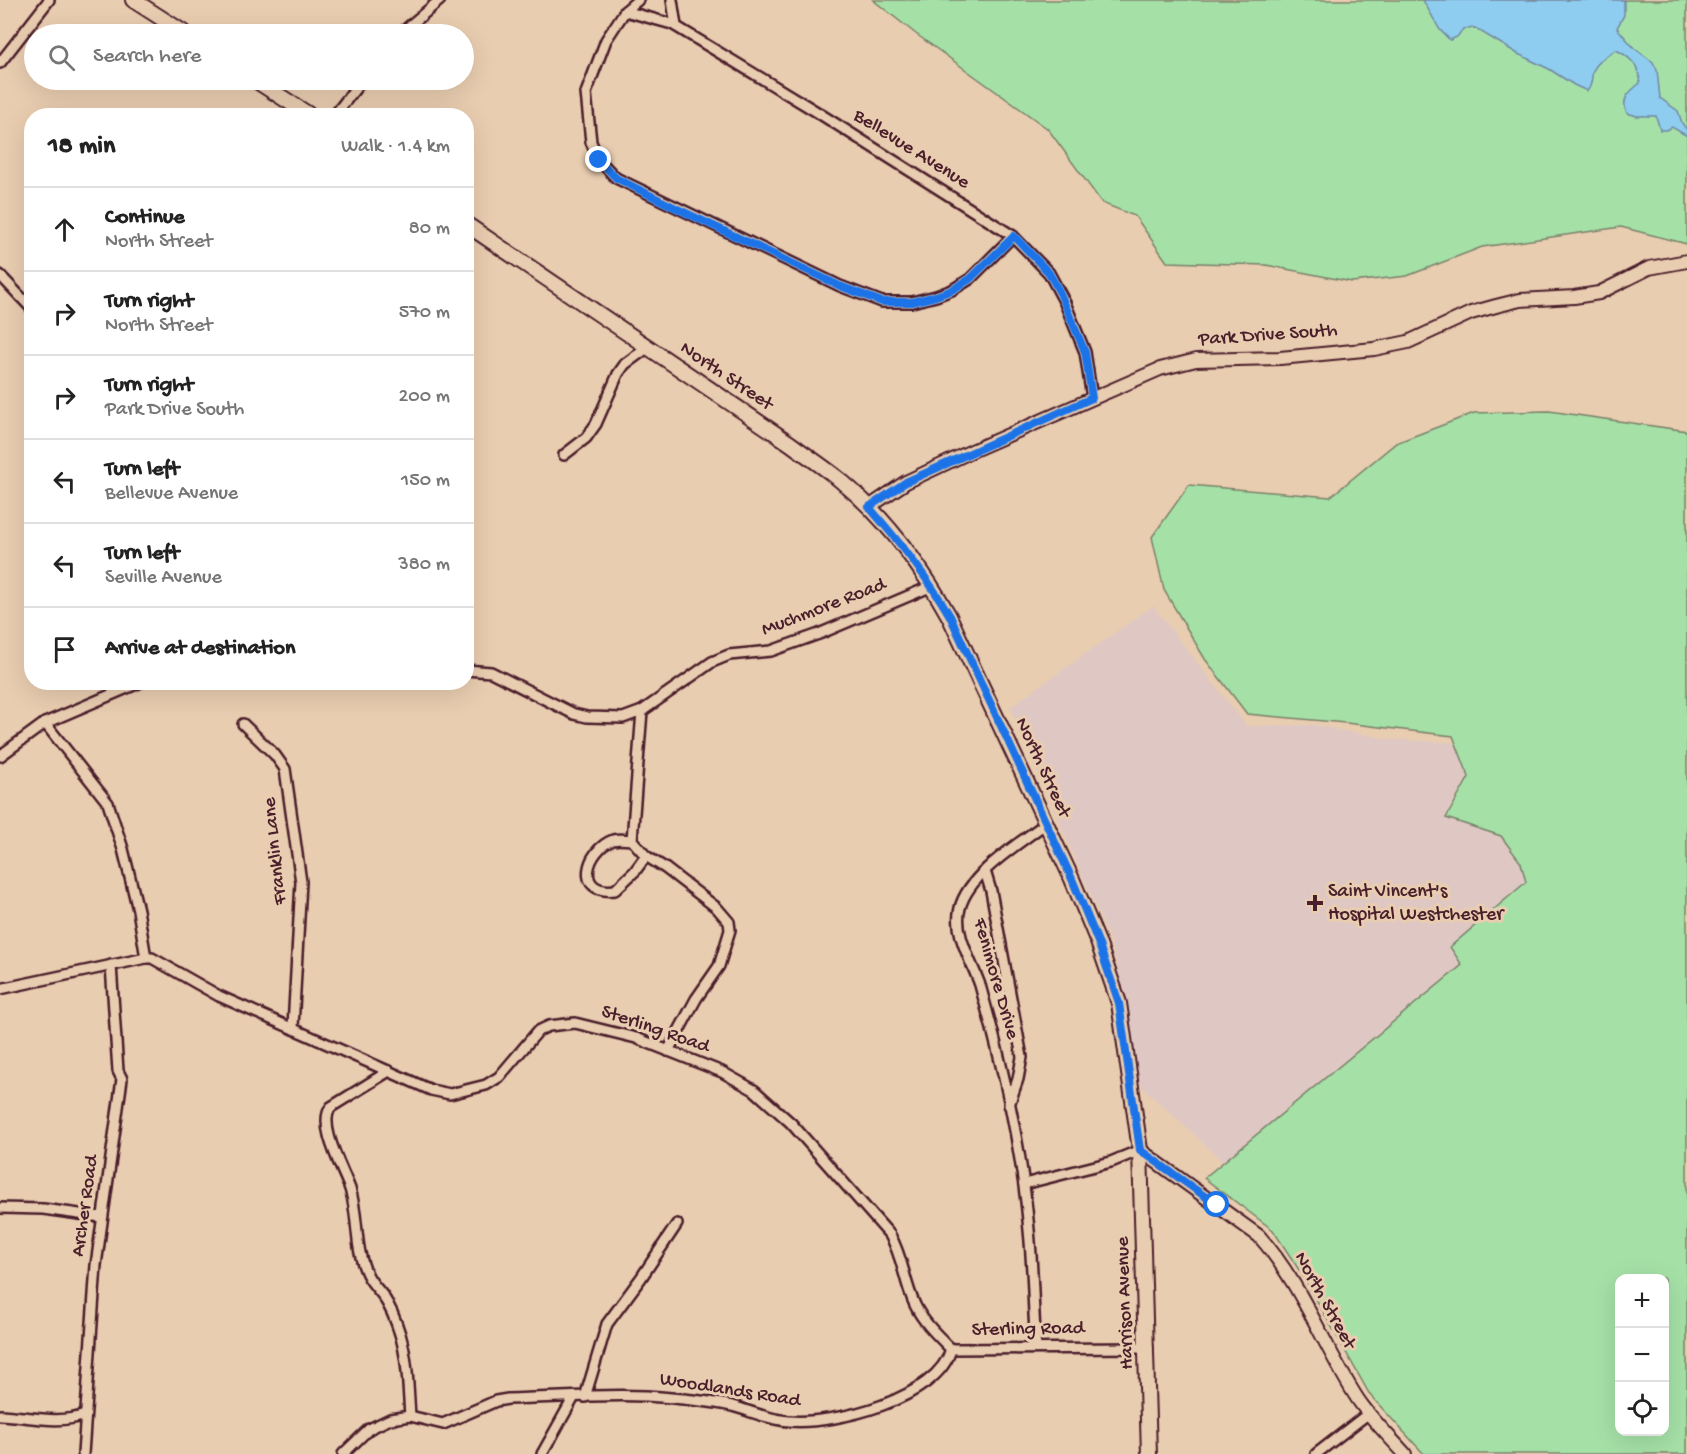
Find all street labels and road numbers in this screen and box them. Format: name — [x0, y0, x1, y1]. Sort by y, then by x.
street label: Bellevue Avenue — [848, 104, 974, 195]
street label: Park Drive South — [1197, 320, 1338, 352]
street label: North Street — [675, 337, 779, 418]
street label: Muchmore Road — [759, 573, 891, 642]
street label: North Street — [1009, 714, 1076, 823]
street label: Franklin Lane — [259, 795, 293, 907]
street label: Fenimore Drive — [966, 915, 1023, 1043]
street label: Sterling Road — [598, 1001, 714, 1060]
street label: Archer Road — [67, 1152, 105, 1258]
street label: Harrison Avenue — [1112, 1235, 1140, 1370]
street label: North Street — [1288, 1248, 1361, 1355]
street label: Sterling Road — [971, 1317, 1087, 1342]
street label: Woodlands Road — [658, 1369, 804, 1414]

